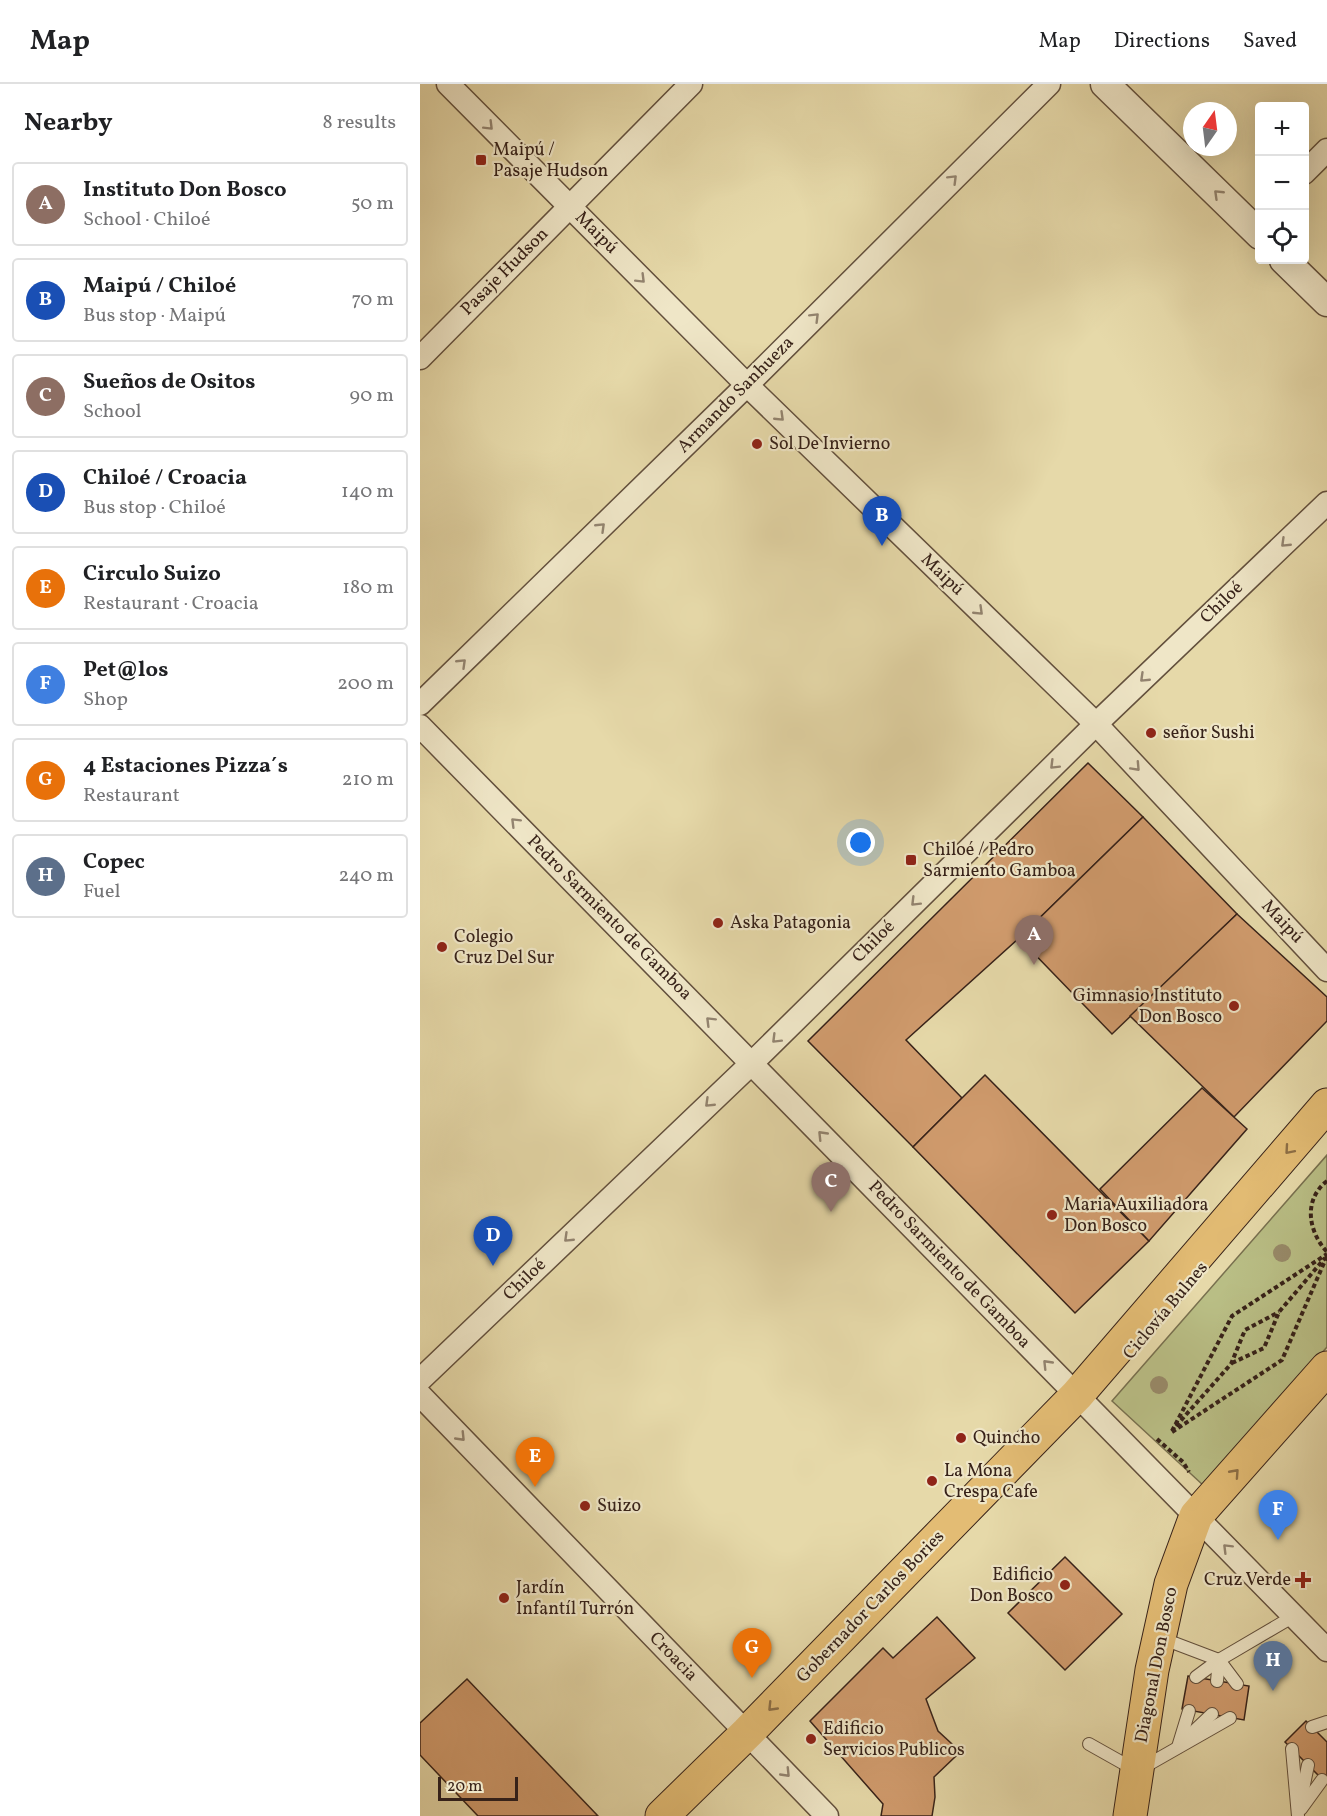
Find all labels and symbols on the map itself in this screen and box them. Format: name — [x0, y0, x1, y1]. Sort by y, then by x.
north arrow — [1183, 102, 1237, 156]
one-way arrow — [482, 118, 493, 129]
place label: Maipú / Pasaje Hudson — [493, 138, 608, 184]
marker: Maipú / Pasaje Hudson — [474, 153, 488, 167]
one-way arrow — [947, 175, 957, 186]
one-way arrow — [1214, 190, 1224, 201]
street label: Maipú — [569, 206, 623, 260]
street label: Pasaje Hudson — [455, 222, 555, 322]
one-way arrow — [635, 272, 645, 283]
one-way arrow — [808, 313, 819, 324]
street label: Armando Sanhueza — [672, 331, 800, 459]
one-way arrow — [772, 409, 783, 420]
place label: Sol De Invierno — [769, 432, 890, 457]
marker: Sol De Invierno — [750, 437, 764, 451]
pin: B — [862, 496, 902, 546]
one-way arrow — [595, 523, 605, 534]
one-way arrow — [1281, 536, 1291, 547]
street label: Maipú — [915, 548, 969, 602]
street label: Chiloé — [1195, 576, 1249, 630]
one-way arrow — [972, 604, 983, 615]
one-way arrow — [454, 660, 465, 671]
one-way arrow — [1140, 671, 1151, 682]
place label: señor Sushi — [1163, 721, 1255, 746]
marker: señor Sushi — [1144, 726, 1158, 740]
one-way arrow — [1050, 758, 1061, 769]
one-way arrow — [1129, 760, 1140, 771]
one-way arrow — [511, 819, 522, 830]
your location — [846, 828, 875, 857]
street label: Pedro Sarmiento de Gamboa — [521, 830, 697, 1006]
place label: Chiloé / Pedro Sarmiento Gamboa — [923, 838, 1076, 884]
marker: Chiloé / Pedro Sarmiento Gamboa — [904, 853, 918, 867]
one-way arrow — [911, 895, 922, 906]
street label: Maipú — [1255, 895, 1309, 949]
place label: Aska Patagonia — [730, 911, 851, 936]
street label: Chiloé — [847, 915, 901, 969]
marker: Aska Patagonia — [711, 916, 725, 930]
pin: A — [1014, 916, 1054, 965]
place label: Colegio Cruz Del Sur — [454, 925, 555, 971]
marker: Colegio Cruz Del Sur — [435, 940, 449, 954]
place label: Gimnasio Instituto Don Bosco — [1073, 984, 1222, 1030]
marker: Gimnasio Instituto Don Bosco — [1227, 999, 1241, 1013]
one-way arrow — [707, 1018, 718, 1029]
one-way arrow — [772, 1032, 782, 1043]
one-way arrow — [706, 1096, 717, 1107]
one-way arrow — [818, 1131, 829, 1141]
one-way arrow — [1285, 1143, 1296, 1154]
pin: C — [812, 1162, 850, 1212]
street label: Pedro Sarmiento de Gamboa — [862, 1176, 1036, 1354]
place label: Maria Auxiliadora Don Bosco — [1064, 1193, 1209, 1239]
marker: Maria Auxiliadora Don Bosco — [1045, 1208, 1059, 1222]
pin: D — [474, 1216, 512, 1266]
one-way arrow — [565, 1231, 575, 1242]
street label: Chiloé — [498, 1253, 552, 1307]
street label: Ciclovía Bulnes — [1118, 1257, 1214, 1365]
one-way arrow — [1043, 1361, 1054, 1372]
place label: Quincho — [973, 1426, 1040, 1451]
one-way arrow — [453, 1429, 464, 1440]
marker: Quincho — [954, 1431, 968, 1445]
pin: E — [516, 1438, 554, 1487]
place label: La Mona Crespa Cafe — [944, 1459, 1038, 1505]
one-way arrow — [1228, 1469, 1239, 1479]
marker: La Mona Crespa Cafe — [925, 1474, 939, 1488]
pin: F — [1258, 1490, 1298, 1540]
place label: Suizo — [597, 1494, 641, 1519]
marker: Suizo — [578, 1499, 592, 1513]
street label: Gobernador Carlos Bories — [791, 1525, 951, 1689]
one-way arrow — [1224, 1545, 1235, 1556]
place label: Edificio Don Bosco — [970, 1563, 1053, 1609]
place label: Cruz Verde — [1204, 1568, 1291, 1593]
marker: Cruz Verde — [1296, 1573, 1310, 1587]
place label: Jardín Infantíl Turrón — [516, 1576, 635, 1622]
marker: Edificio Don Bosco — [1058, 1578, 1072, 1592]
street label: Diagonal Don Bosco — [1130, 1585, 1184, 1745]
marker: Jardín Infantíl Turrón — [497, 1591, 511, 1605]
street label: Croacia — [643, 1627, 703, 1687]
pin: G — [732, 1628, 772, 1678]
pin: H — [1254, 1642, 1292, 1691]
one-way arrow — [768, 1701, 779, 1711]
place label: Edificio Servicios Publicos — [823, 1717, 965, 1763]
marker: Edificio Servicios Publicos — [804, 1732, 818, 1746]
one-way arrow — [778, 1766, 789, 1777]
scale bar — [438, 1774, 518, 1802]

